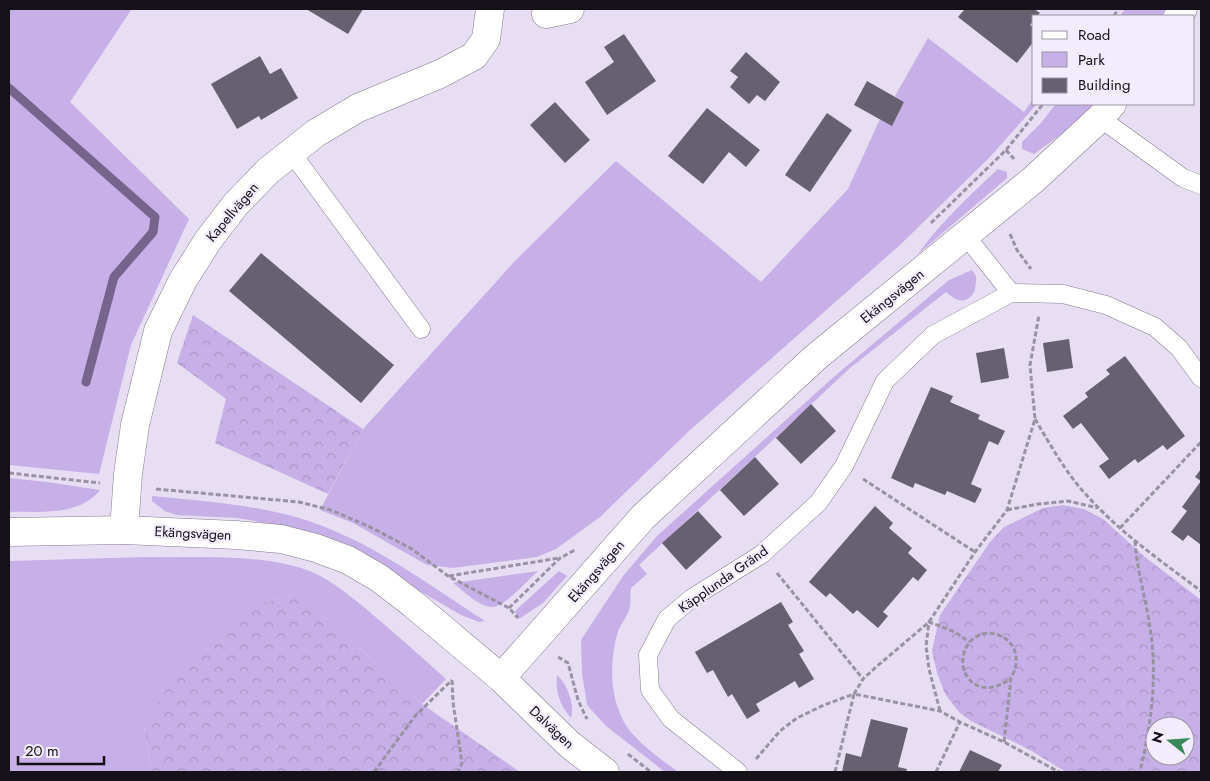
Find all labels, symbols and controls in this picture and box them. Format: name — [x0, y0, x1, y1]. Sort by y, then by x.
legend — [1032, 15, 1195, 105]
text: Road — [1078, 24, 1110, 46]
text: Park — [1078, 49, 1105, 71]
text: Building — [1078, 74, 1130, 96]
street label: Kapellvägen — [201, 178, 263, 246]
street label: Ekängsvägen — [856, 264, 928, 328]
street label: Ekängsvägen — [154, 521, 232, 545]
street label: Ekängsvägen — [563, 535, 629, 607]
street label: Käpplunda Gränd — [674, 541, 772, 617]
street label: Dalvägen — [525, 701, 579, 753]
north arrow — [1145, 716, 1195, 766]
text: N — [1146, 729, 1169, 745]
scale bar — [18, 734, 104, 766]
text: 20 m — [25, 740, 59, 762]

